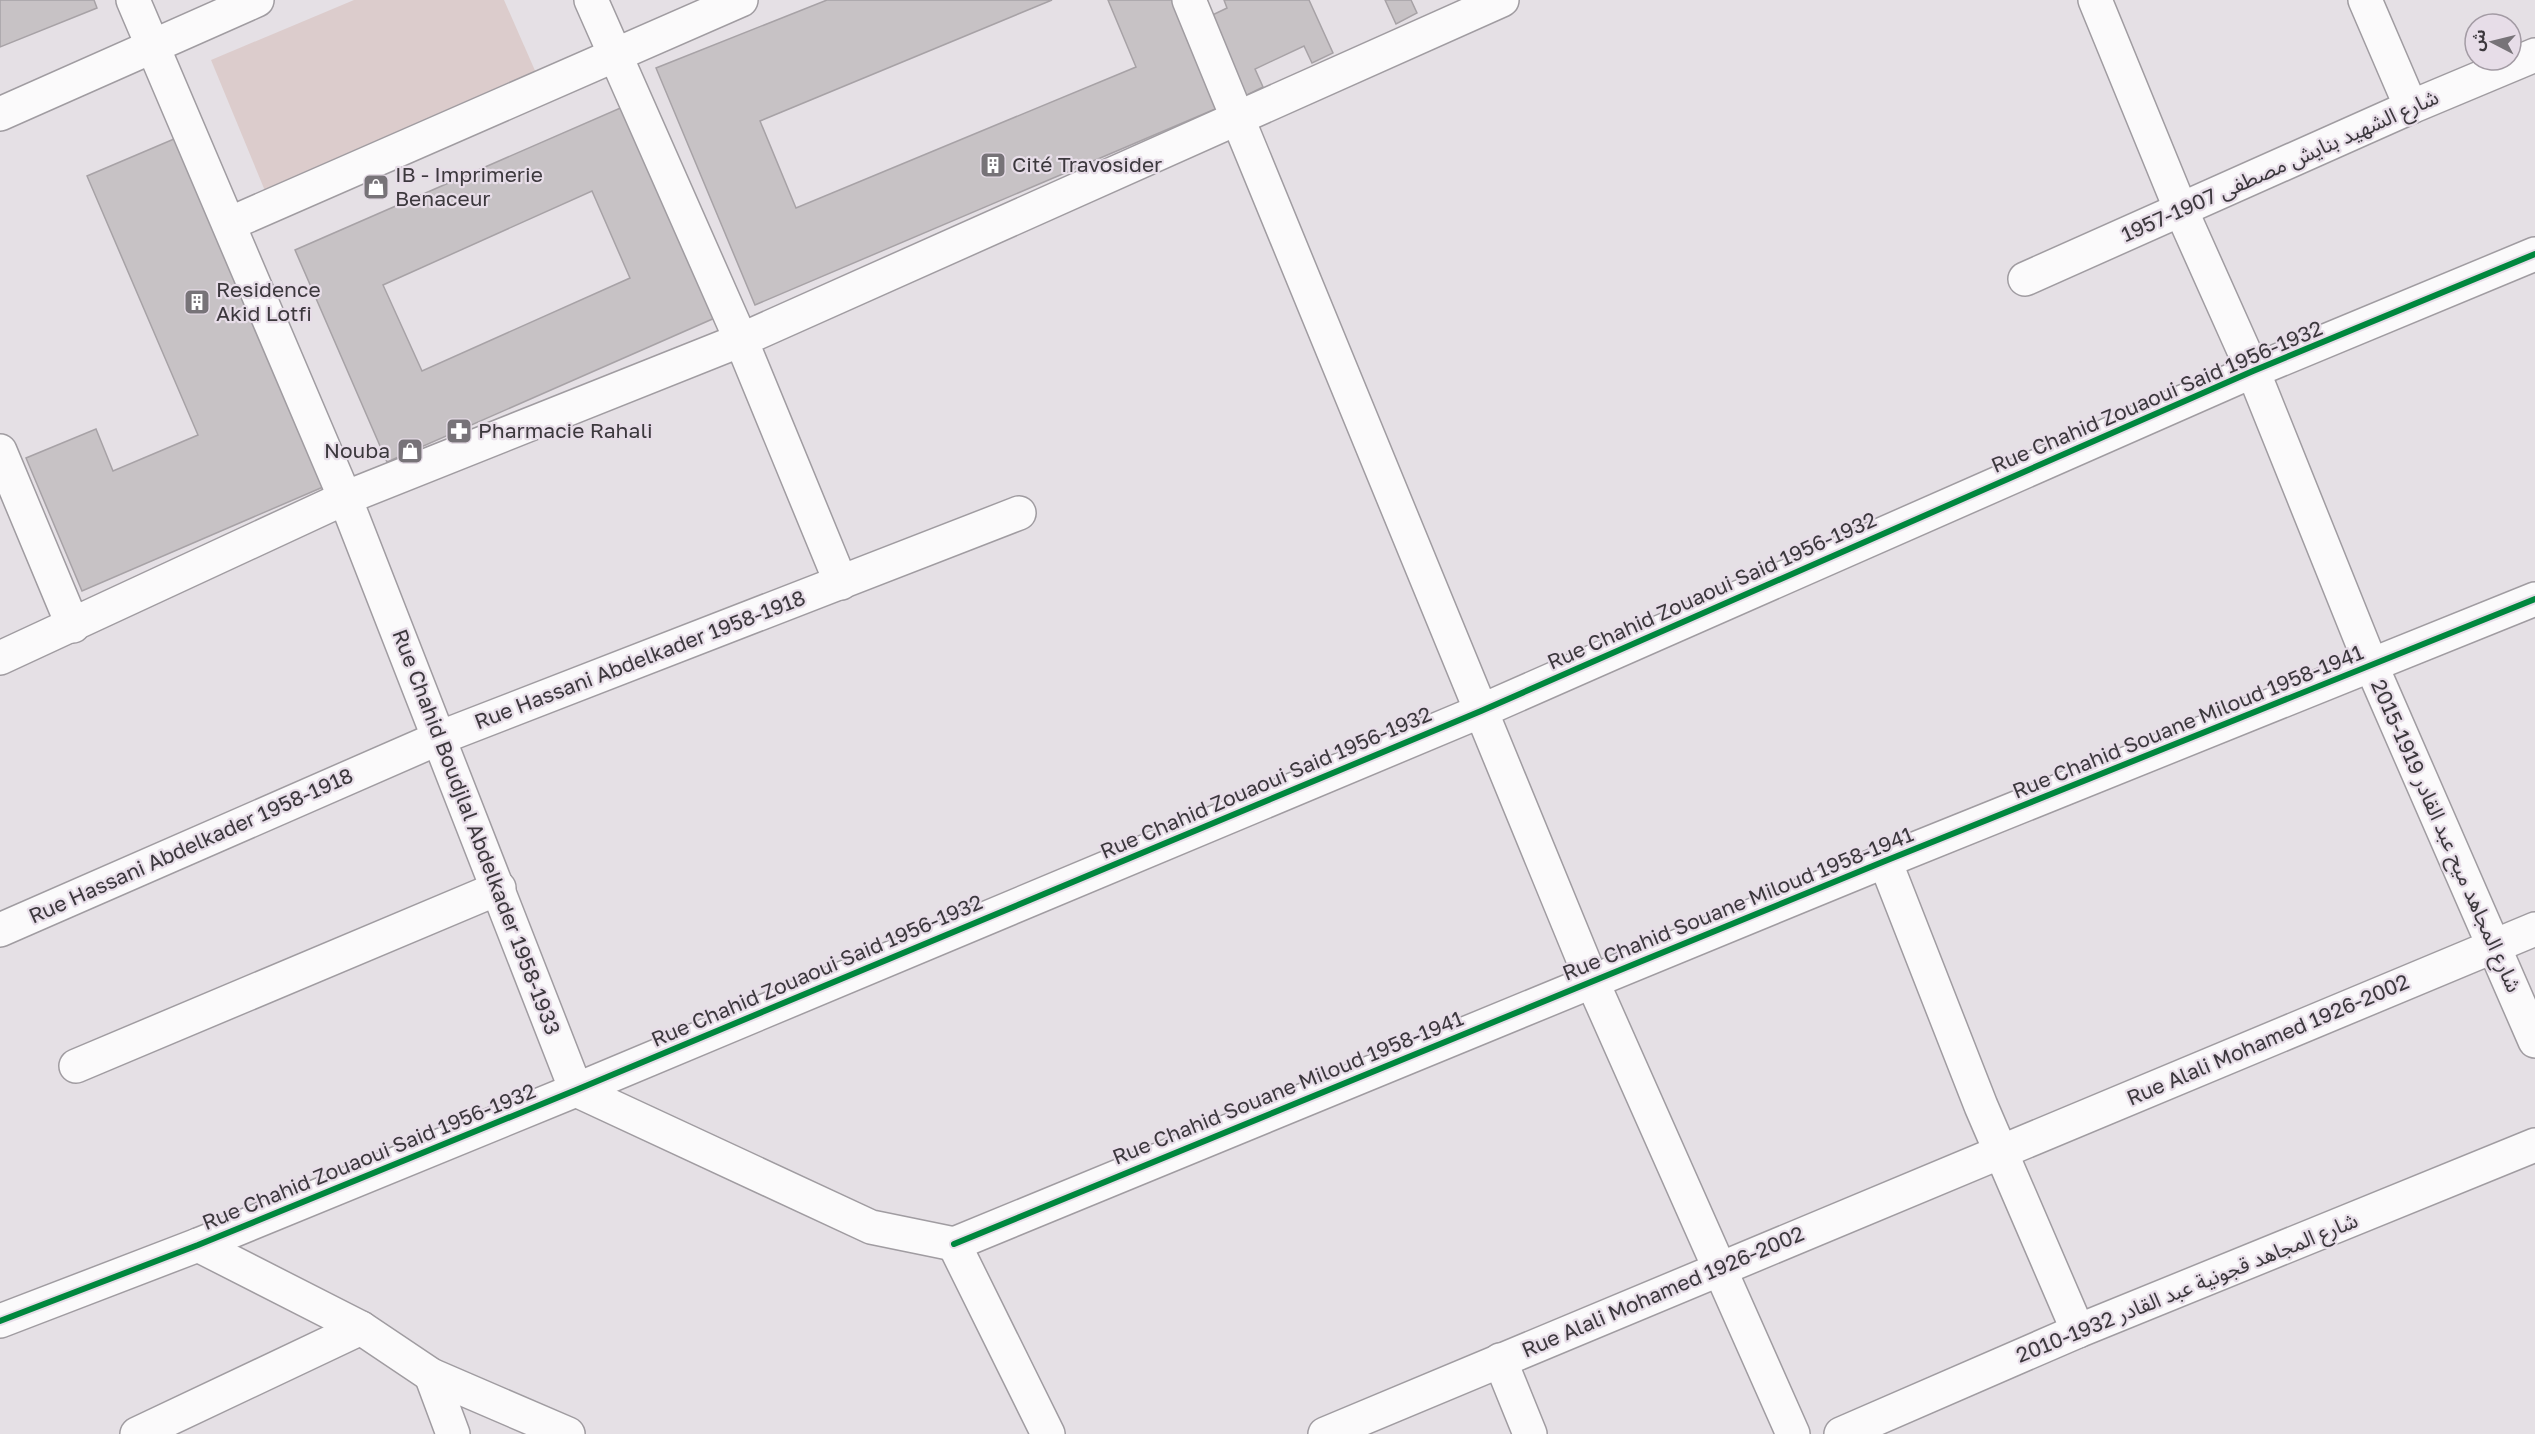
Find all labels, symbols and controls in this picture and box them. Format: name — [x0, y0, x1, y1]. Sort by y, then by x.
north arrow — [2463, 12, 2523, 72]
text: ش — [2467, 28, 2489, 52]
street label: شارع الشهيد بنايش مصطفى 1907-1957 — [2117, 83, 2444, 250]
building icon: Cité Travosider — [978, 150, 1008, 180]
place label: Cité Travosider — [1012, 151, 1162, 177]
place label: IB - Imprimerie Benaceur — [395, 161, 543, 211]
shop icon: IB - Imprimerie Benaceur — [361, 172, 391, 202]
place label: Residence Akid Lotfi — [216, 276, 321, 326]
building icon: Residence Akid Lotfi — [182, 287, 212, 317]
street label: Rue Chahid Zouaoui Said 1956-1932 — [1987, 314, 2326, 478]
pharmacy icon: Pharmacie Rahali — [444, 416, 474, 446]
place label: Pharmacie Rahali — [478, 417, 653, 443]
shop icon: Nouba — [395, 436, 425, 466]
place label: Nouba — [324, 437, 390, 463]
street label: Rue Chahid Zouaoui Said 1956-1932 — [1543, 506, 1880, 675]
street label: Rue Hassani Abdelkader 1958-1918 — [471, 584, 809, 734]
street label: Rue Chahid Boudjlal Abdelkader 1958-1933 — [387, 625, 567, 1038]
street label: Rue Chahid Souane Miloud 1958-1941 — [2008, 639, 2367, 804]
street label: شارع المجاهد ميح عبد القادر 1919-2015 — [2363, 675, 2528, 997]
street label: Rue Chahid Zouaoui Said 1956-1932 — [1096, 700, 1435, 864]
street label: Rue Hassani Abdelkader 1958-1918 — [24, 762, 357, 929]
street label: Rue Chahid Souane Miloud 1958-1941 — [1558, 821, 1917, 986]
street label: Rue Chahid Zouaoui Said 1956-1932 — [647, 888, 986, 1052]
street label: Rue Alali Mohamed 1926-2002 — [2122, 968, 2413, 1111]
street label: Rue Chahid Souane Miloud 1958-1941 — [1108, 1005, 1467, 1170]
street label: Rue Chahid Zouaoui Said 1956-1932 — [198, 1077, 539, 1235]
street label: شارع المجاهد قجونية عبد القادر 1932-2010 — [2012, 1206, 2362, 1371]
street label: Rue Alali Mohamed 1926-2002 — [1517, 1220, 1808, 1363]

